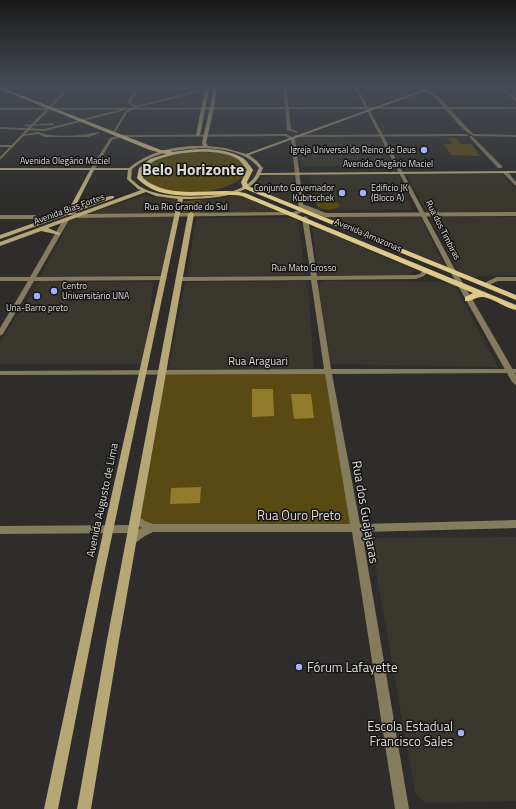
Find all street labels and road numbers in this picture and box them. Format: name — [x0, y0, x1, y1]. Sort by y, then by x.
street label: Avenida Olegário Maciel — [20, 154, 110, 167]
street label: Avenida Olegário Maciel — [343, 157, 433, 170]
street label: Avenida Bias Fortes — [32, 190, 106, 227]
street label: Rua dos Timbiras — [423, 198, 464, 262]
street label: Rua Rio Grande do Sul — [144, 200, 228, 213]
street label: Avenida Amazonas — [333, 215, 404, 255]
street label: Rua Mato Grosso — [271, 261, 337, 274]
street label: Rua Araguari — [228, 353, 288, 369]
street label: Avenida Augusto de Lima — [82, 441, 122, 559]
street label: Rua dos Guajajaras — [347, 459, 385, 565]
street label: Rua Ouro Preto — [257, 505, 341, 525]

